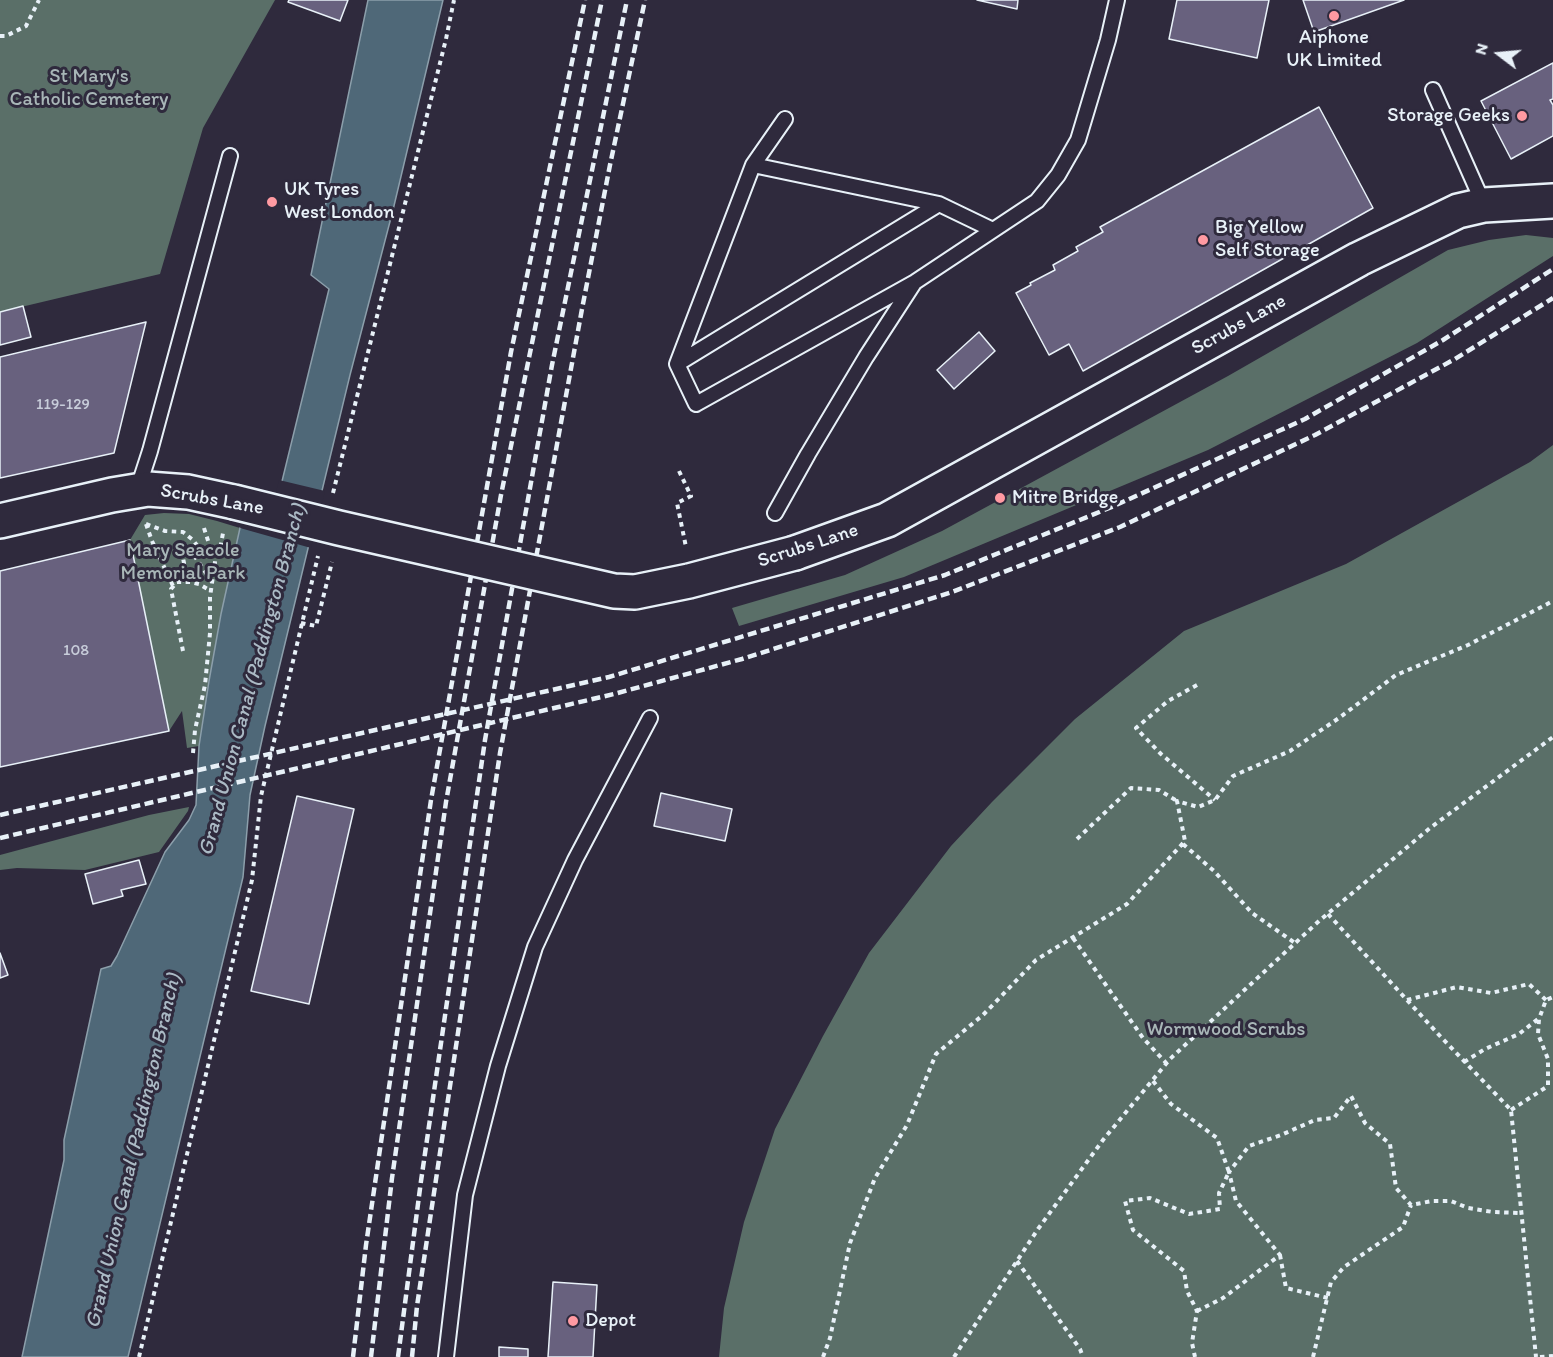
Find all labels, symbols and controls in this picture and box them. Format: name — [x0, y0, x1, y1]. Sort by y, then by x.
marker: Aiphone UK Limited — [1327, 9, 1341, 23]
north arrow — [1469, 24, 1529, 84]
place label: Aiphone UK Limited — [1286, 26, 1382, 73]
text: N — [1471, 41, 1492, 57]
park label: St Mary's Catholic Cemetery — [10, 65, 168, 112]
place label: Storage Geeks — [1387, 104, 1510, 128]
marker: Storage Geeks — [1515, 109, 1529, 123]
place label: UK Tyres West London — [284, 178, 395, 225]
marker: UK Tyres West London — [265, 195, 279, 209]
place label: Big Yellow Self Storage — [1215, 216, 1320, 263]
marker: Big Yellow Self Storage — [1196, 233, 1210, 247]
street label: Scrubs Lane — [1188, 289, 1290, 361]
house number: 119-129 — [36, 395, 90, 415]
street label: Scrubs Lane — [159, 479, 265, 521]
place label: Mitre Bridge — [1012, 486, 1118, 510]
marker: Mitre Bridge — [993, 491, 1007, 505]
water label: Grand Union Canal (Paddington Branch) — [194, 501, 312, 859]
street label: Scrubs Lane — [755, 518, 861, 574]
park label: Mary Seacole Memorial Park — [121, 539, 245, 586]
house number: 108 — [63, 641, 89, 661]
water label: Grand Union Canal (Paddington Branch) — [81, 971, 187, 1331]
park label: Wormwood Scrubs — [1147, 1018, 1305, 1042]
place label: Depot — [585, 1309, 636, 1333]
marker: Depot — [566, 1314, 580, 1328]

